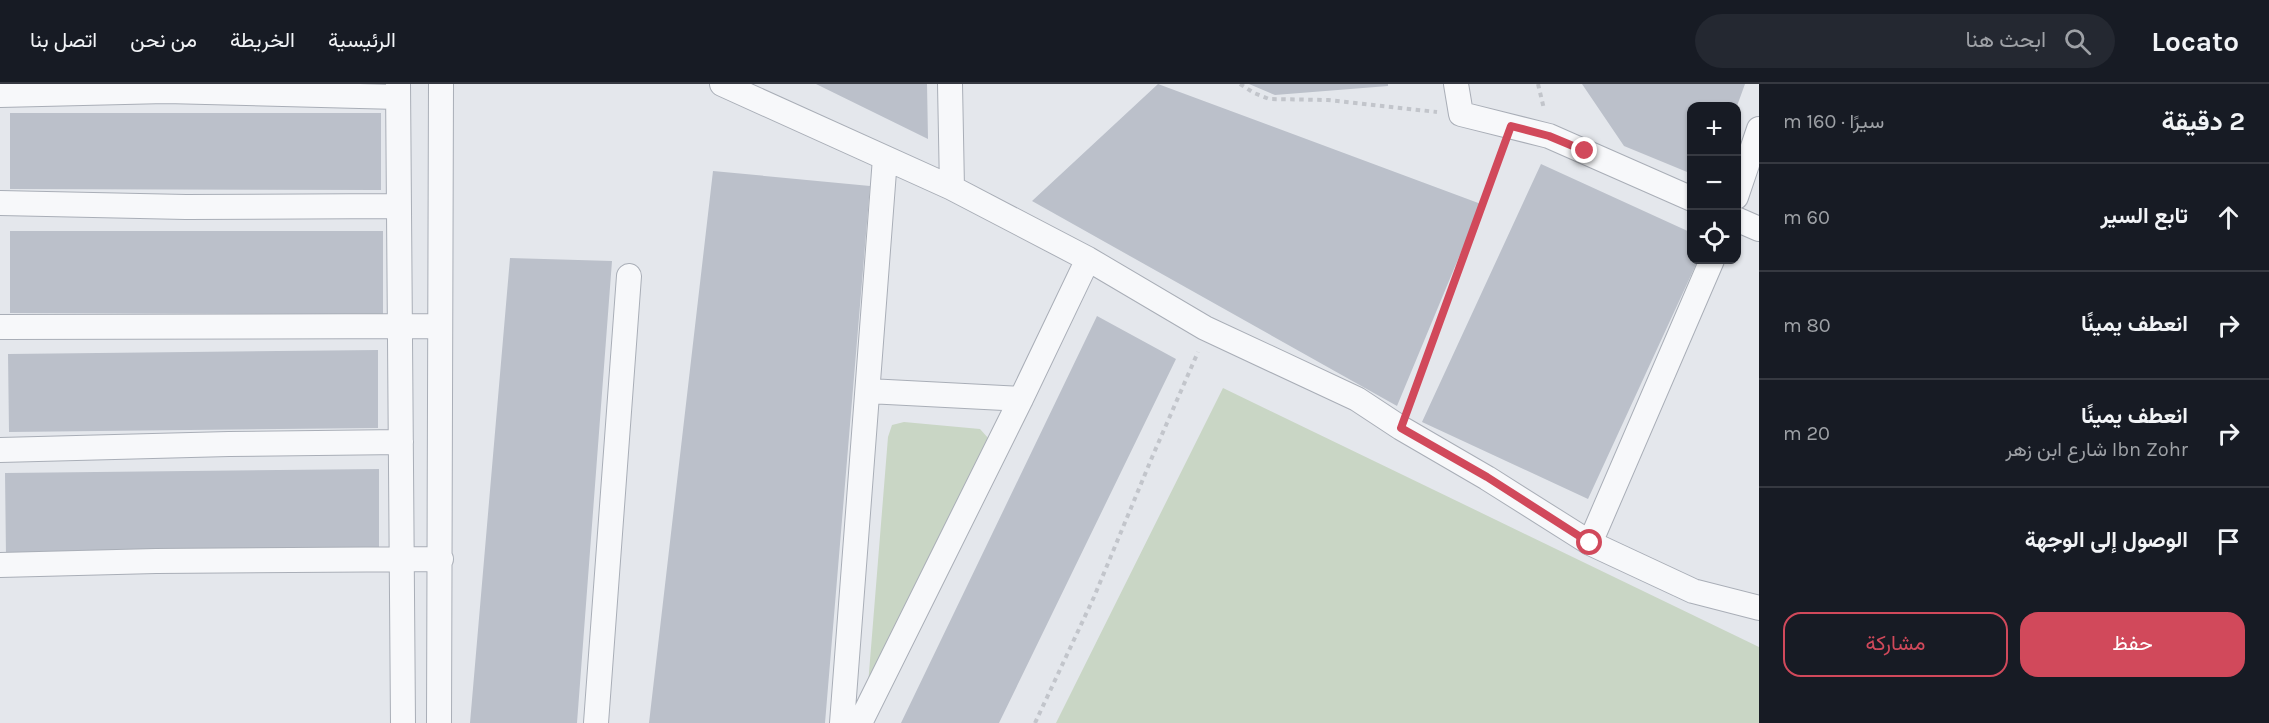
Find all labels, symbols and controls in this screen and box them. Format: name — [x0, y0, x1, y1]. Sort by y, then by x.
search box — [1695, 14, 2115, 68]
icon: search — [2061, 25, 2094, 58]
text: Locato — [2151, 25, 2239, 58]
text: ابحث هنا — [1966, 27, 2046, 53]
text: اتصل بنا — [30, 28, 97, 52]
text: من نحن — [130, 28, 197, 52]
text: الخريطة — [230, 28, 295, 52]
text: الرئيسية — [328, 28, 396, 52]
map controls — [1687, 102, 1741, 264]
button: + — [1687, 102, 1741, 156]
text: 2 دقيقة — [2161, 106, 2245, 137]
text: سيرًا · 160 m — [1783, 110, 1884, 133]
route end — [1571, 137, 1597, 163]
button: − — [1687, 156, 1741, 210]
icon: ahead — [2212, 201, 2245, 234]
text: تابع السير — [2100, 203, 2188, 229]
text: 60 m — [1783, 206, 1830, 229]
button: locate — [1687, 210, 1741, 264]
icon: right — [2212, 309, 2245, 342]
text: انعطف يمينًا — [2081, 311, 2188, 337]
text: 80 m — [1783, 314, 1831, 337]
text: انعطف يمينًا — [2081, 403, 2188, 429]
icon: right — [2212, 417, 2245, 450]
text: 20 m — [1783, 422, 1830, 445]
text: Ibn Zohr شارع ابن زهر — [2005, 438, 2188, 461]
icon: arrive — [2212, 525, 2245, 558]
text: الوصول إلى الوجهة — [2025, 527, 2188, 553]
route start — [1576, 529, 1602, 555]
button: مشاركة — [1783, 612, 2008, 677]
button: حفظ — [2020, 612, 2245, 677]

